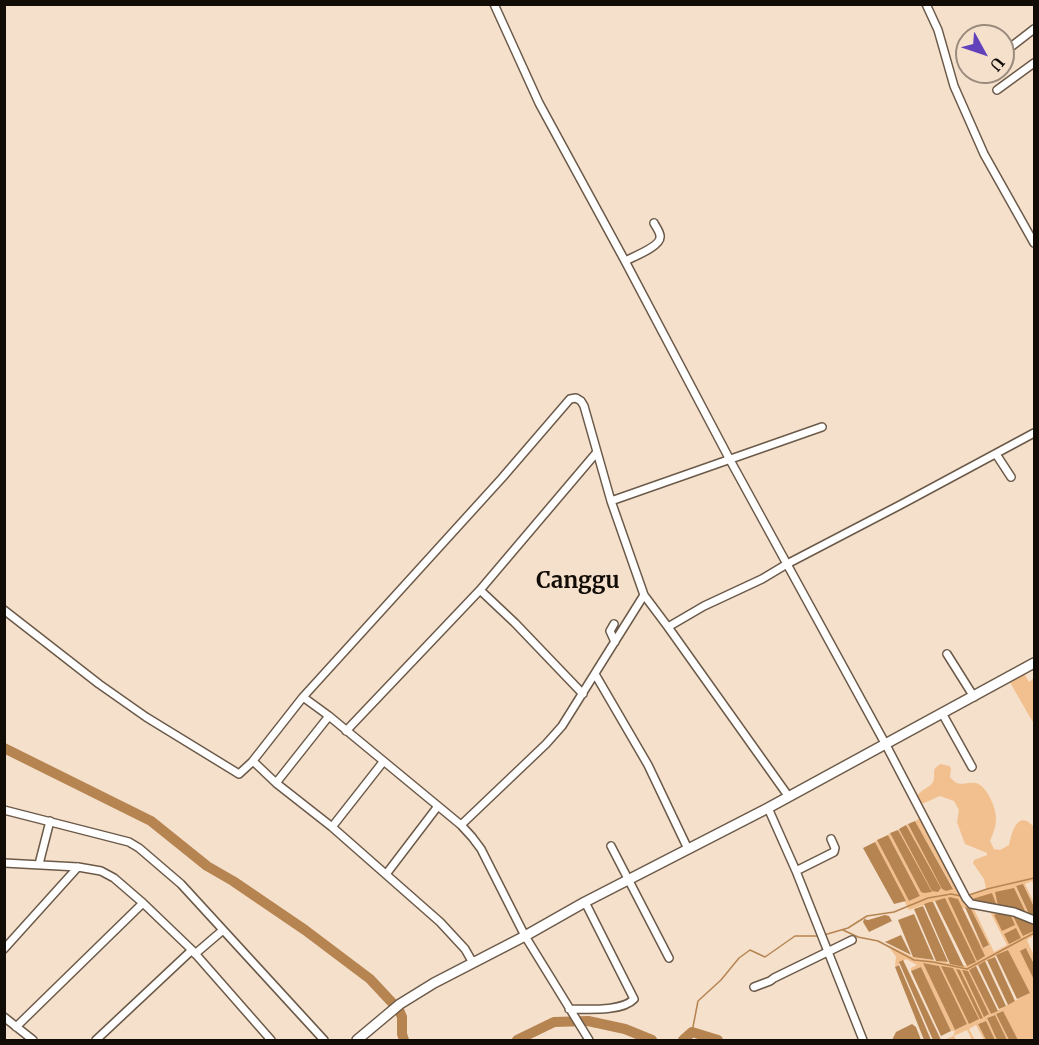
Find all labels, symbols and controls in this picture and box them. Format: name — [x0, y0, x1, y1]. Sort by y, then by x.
north arrow — [955, 24, 1015, 84]
text: U — [986, 53, 1009, 75]
district label: Canggu — [536, 569, 620, 595]

